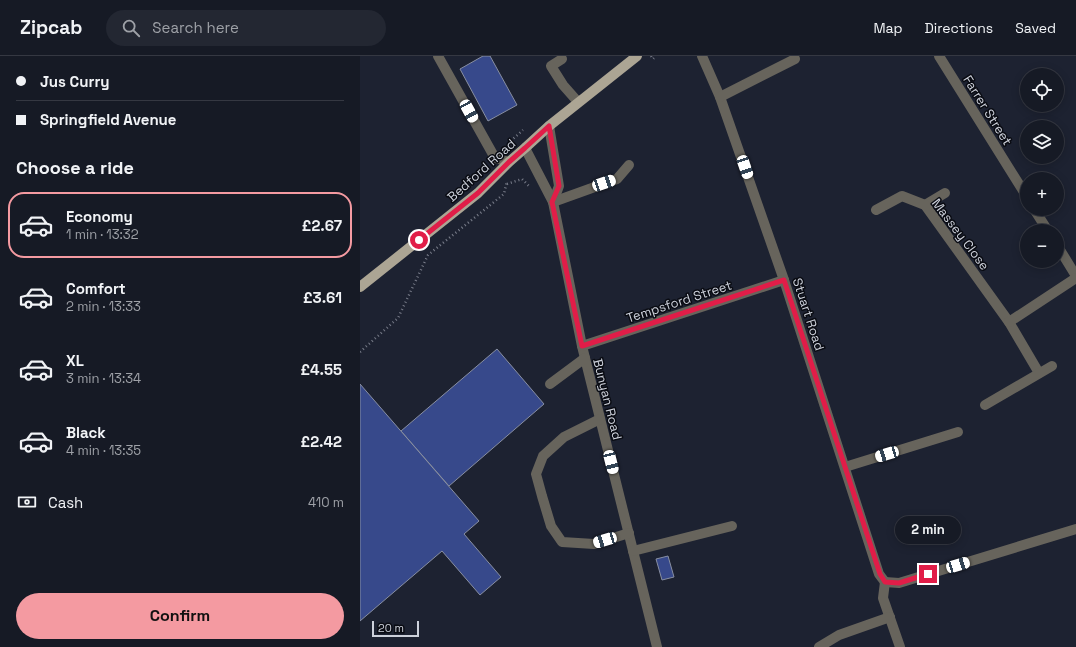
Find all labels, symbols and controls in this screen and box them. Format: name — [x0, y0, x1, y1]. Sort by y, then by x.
search box — [106, 10, 386, 46]
text: Zipcab — [20, 15, 82, 40]
icon: search — [120, 17, 142, 39]
text: Search here — [152, 18, 239, 37]
text: Map — [873, 19, 903, 37]
text: Directions — [925, 19, 993, 37]
text: Saved — [1015, 19, 1056, 37]
map controls — [1020, 68, 1064, 268]
button: locate — [1020, 68, 1064, 112]
text: Jus Curry — [40, 72, 110, 91]
street label: Farrer Street — [959, 72, 1016, 149]
car — [458, 98, 480, 124]
text: Springfield Avenue — [40, 110, 176, 129]
button: layers — [1020, 120, 1064, 164]
street label: Bedford Road — [444, 135, 519, 206]
car — [735, 154, 755, 180]
text: Choose a ride — [16, 156, 134, 179]
button: + — [1020, 172, 1064, 216]
car — [591, 173, 617, 193]
street label: Massey Close — [928, 195, 993, 274]
icon: car — [18, 207, 54, 243]
text: Economy — [66, 207, 133, 226]
text: £2.67 — [302, 216, 342, 235]
button: − — [1020, 224, 1064, 268]
text: 1 min · 13:32 — [66, 226, 139, 243]
route start — [410, 231, 428, 249]
street label: Tempsford Street — [624, 276, 734, 327]
street label: Stuart Road — [789, 276, 828, 353]
icon: car — [18, 279, 54, 315]
text: Comfort — [66, 279, 126, 298]
text: £3.61 — [303, 288, 342, 307]
text: 2 min · 13:33 — [66, 298, 141, 315]
icon: car — [18, 351, 54, 387]
text: XL — [66, 351, 84, 370]
street label: Bunyan Road — [589, 357, 626, 441]
text: £4.55 — [300, 360, 342, 379]
text: 3 min · 13:34 — [66, 370, 141, 387]
icon: car — [18, 423, 54, 459]
text: Black — [66, 423, 106, 442]
text: £2.42 — [301, 432, 342, 451]
text: 4 min · 13:35 — [66, 442, 141, 459]
car — [874, 445, 900, 463]
car — [602, 449, 620, 475]
icon: cash — [16, 491, 38, 513]
text: Cash — [48, 493, 83, 512]
text: 410 m — [308, 494, 344, 511]
callout: 2 min — [895, 516, 961, 544]
text: 2 min — [911, 521, 945, 538]
car — [592, 531, 618, 549]
car — [945, 556, 971, 574]
route end — [919, 565, 937, 583]
button: Confirm — [16, 593, 344, 639]
scale bar — [372, 619, 419, 638]
text: 20 m — [378, 621, 404, 635]

